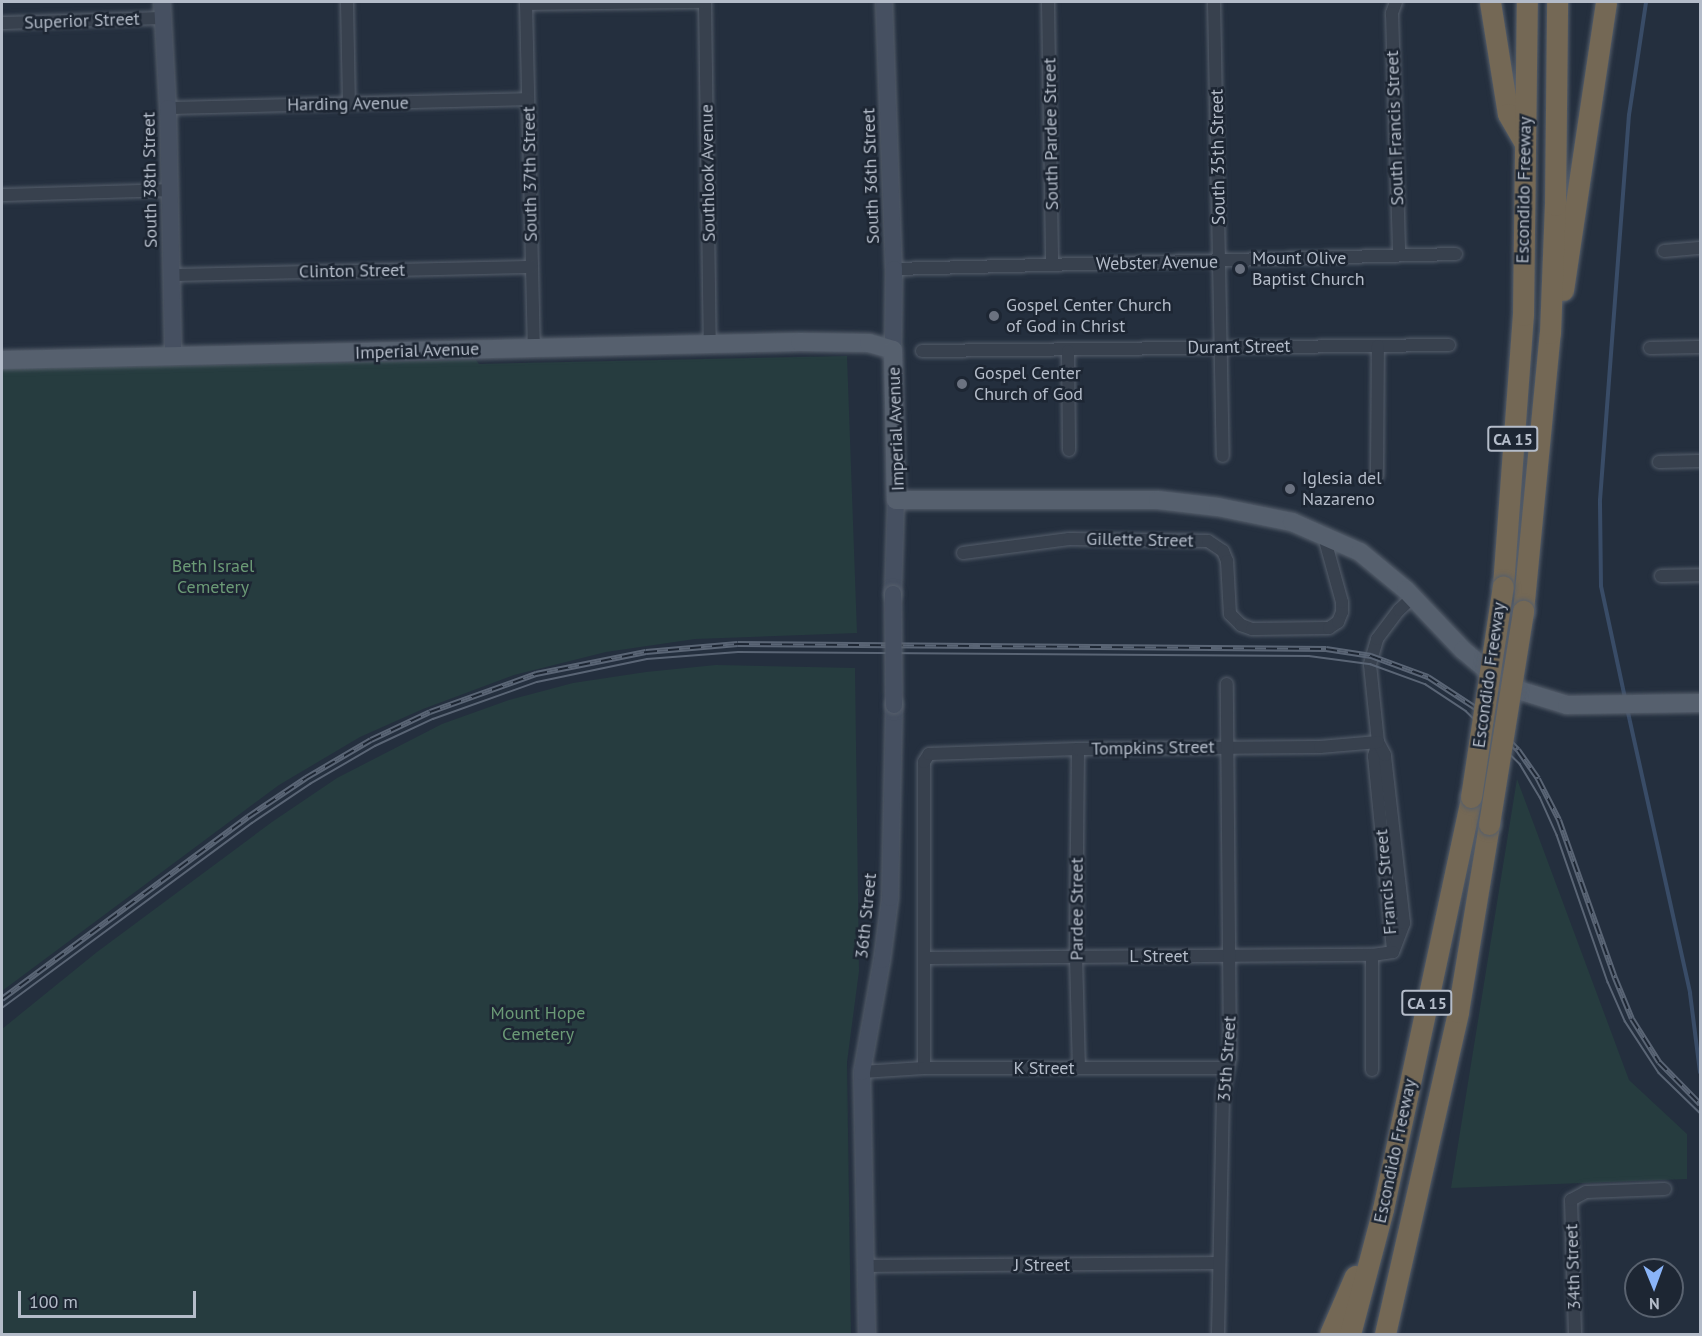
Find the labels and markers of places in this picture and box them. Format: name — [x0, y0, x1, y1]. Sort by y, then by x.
place label: Mount Olive Baptist Church — [1252, 248, 1364, 290]
marker: Mount Olive Baptist Church — [1233, 262, 1247, 276]
place label: Gospel Center Church of God in Christ — [1006, 295, 1172, 338]
marker: Gospel Center Church of God in Christ — [987, 309, 1001, 323]
place label: Gospel Center Church of God — [974, 363, 1083, 406]
marker: Gospel Center Church of God — [955, 377, 969, 391]
place label: Iglesia del Nazareno — [1302, 468, 1382, 510]
marker: Iglesia del Nazareno — [1283, 482, 1297, 496]

